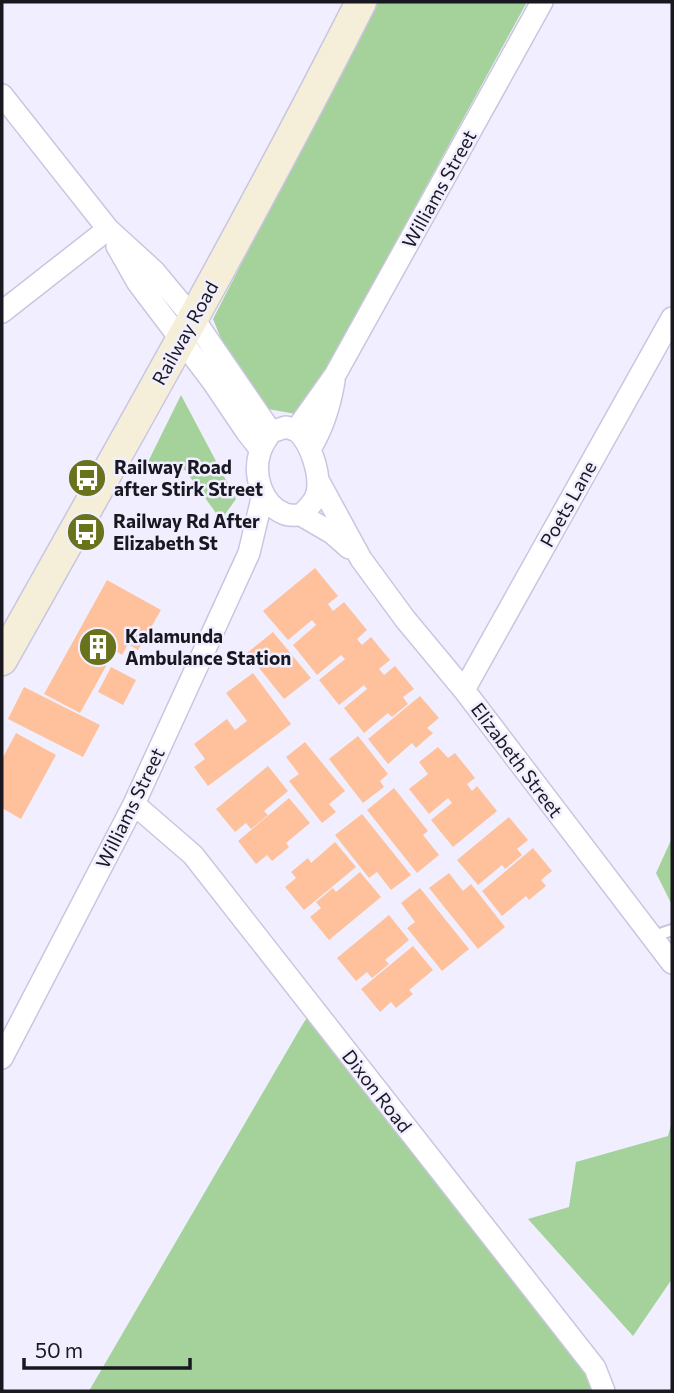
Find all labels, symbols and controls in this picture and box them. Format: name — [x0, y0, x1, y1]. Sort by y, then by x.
street label: Williams Street — [397, 126, 481, 252]
street label: Railway Road — [147, 277, 222, 389]
place label: Railway Road after Stirk Street — [114, 455, 263, 500]
bus stop icon: Railway Road after Stirk Street — [66, 457, 108, 499]
street label: Poets Lane — [535, 457, 601, 551]
place label: Railway Rd After Elizabeth St — [113, 509, 260, 554]
bus stop icon: Railway Rd After Elizabeth St — [65, 511, 107, 553]
place label: Kalamunda Ambulance Station — [125, 624, 291, 669]
building icon: Kalamunda Ambulance Station — [77, 626, 119, 668]
street label: Elizabeth Street — [467, 698, 568, 822]
street label: Williams Street — [90, 744, 169, 872]
street label: Dixon Road — [338, 1045, 417, 1137]
scale bar — [24, 1326, 191, 1370]
text: 50 m — [35, 1337, 83, 1362]

